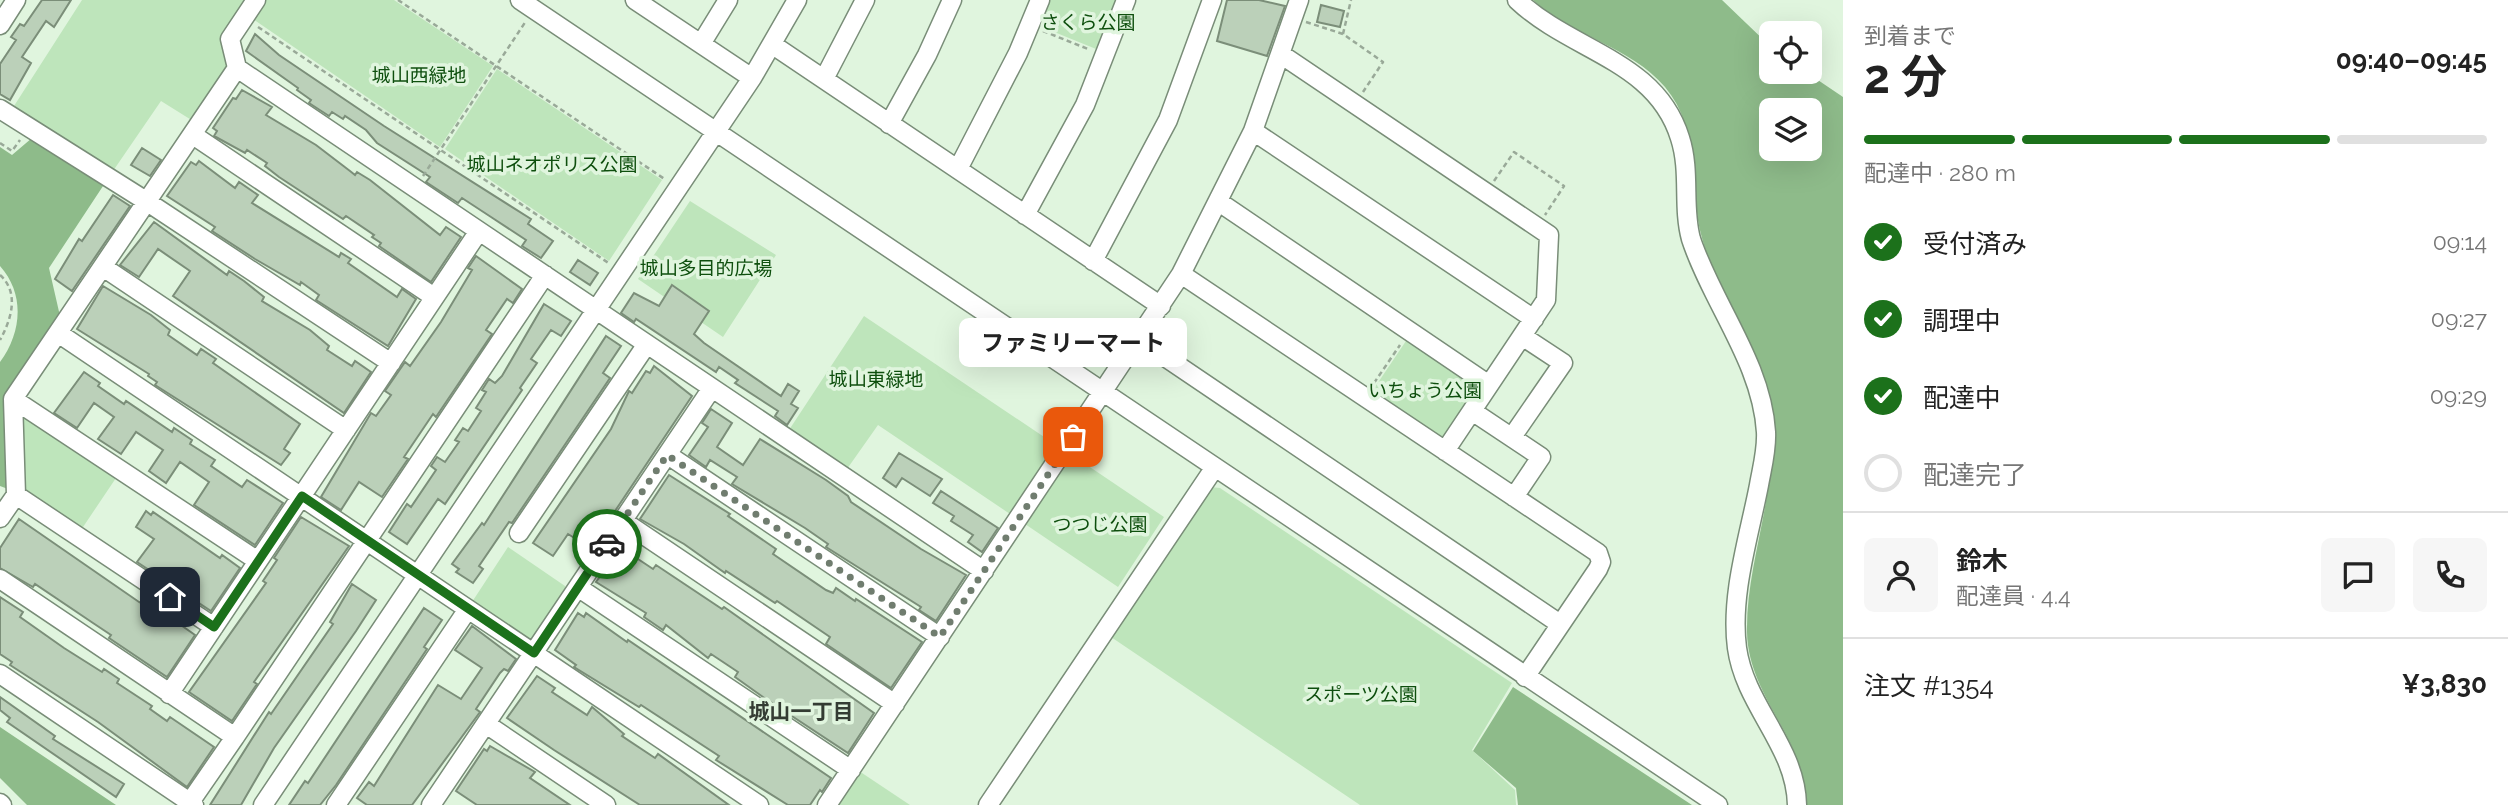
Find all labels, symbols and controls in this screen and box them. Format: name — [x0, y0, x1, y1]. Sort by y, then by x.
park label: さくら公園 — [1040, 11, 1136, 33]
map controls — [1759, 21, 1822, 161]
button: locate — [1759, 21, 1822, 84]
text: 到着まで — [1864, 22, 1956, 49]
text: 09:40–09:45 — [2336, 45, 2487, 75]
text: 2 分 — [1864, 50, 1947, 104]
park label: 城山西緑地 — [371, 64, 467, 86]
button: layers — [1759, 98, 1822, 161]
park label: 城山ネオポリス公園 — [466, 153, 638, 175]
text: 配達中 · 280 m — [1864, 159, 2016, 186]
icon: check — [1864, 223, 1902, 261]
text: 09:14 — [2433, 228, 2487, 255]
text: 受付済み — [1923, 229, 2027, 259]
park label: 城山多目的広場 — [639, 257, 773, 279]
icon: check — [1864, 300, 1902, 338]
text: 09:27 — [2431, 305, 2487, 332]
text: 調理中 — [1923, 306, 2001, 336]
callout: ファミリーマート — [959, 318, 1187, 367]
text: ファミリーマート — [981, 329, 1165, 356]
park label: 城山東緑地 — [828, 368, 924, 390]
icon: check — [1864, 377, 1902, 415]
park label: いちょう公園 — [1368, 379, 1482, 401]
text: 09:29 — [2430, 382, 2487, 409]
text: 配達中 — [1923, 383, 2001, 413]
pin — [1043, 407, 1103, 467]
icon: bag — [1054, 418, 1092, 456]
text: 配達完了 — [1923, 460, 2027, 490]
courier — [572, 509, 642, 579]
park label: つつじ公園 — [1052, 513, 1148, 535]
icon: car — [588, 525, 626, 563]
button: person — [1864, 538, 1938, 612]
button: chat — [2321, 538, 2395, 612]
button: phone — [2413, 538, 2487, 612]
text: 鈴木 — [1956, 546, 2008, 576]
pin — [140, 567, 200, 627]
icon: home — [151, 578, 189, 616]
text: 配達員 · 4.4 — [1956, 582, 2071, 609]
text: ¥3,830 — [2402, 669, 2487, 699]
text: 注文 #1354 — [1864, 671, 1994, 701]
park label: スポーツ公園 — [1304, 683, 1418, 705]
district label: 城山一丁目 — [749, 699, 854, 724]

